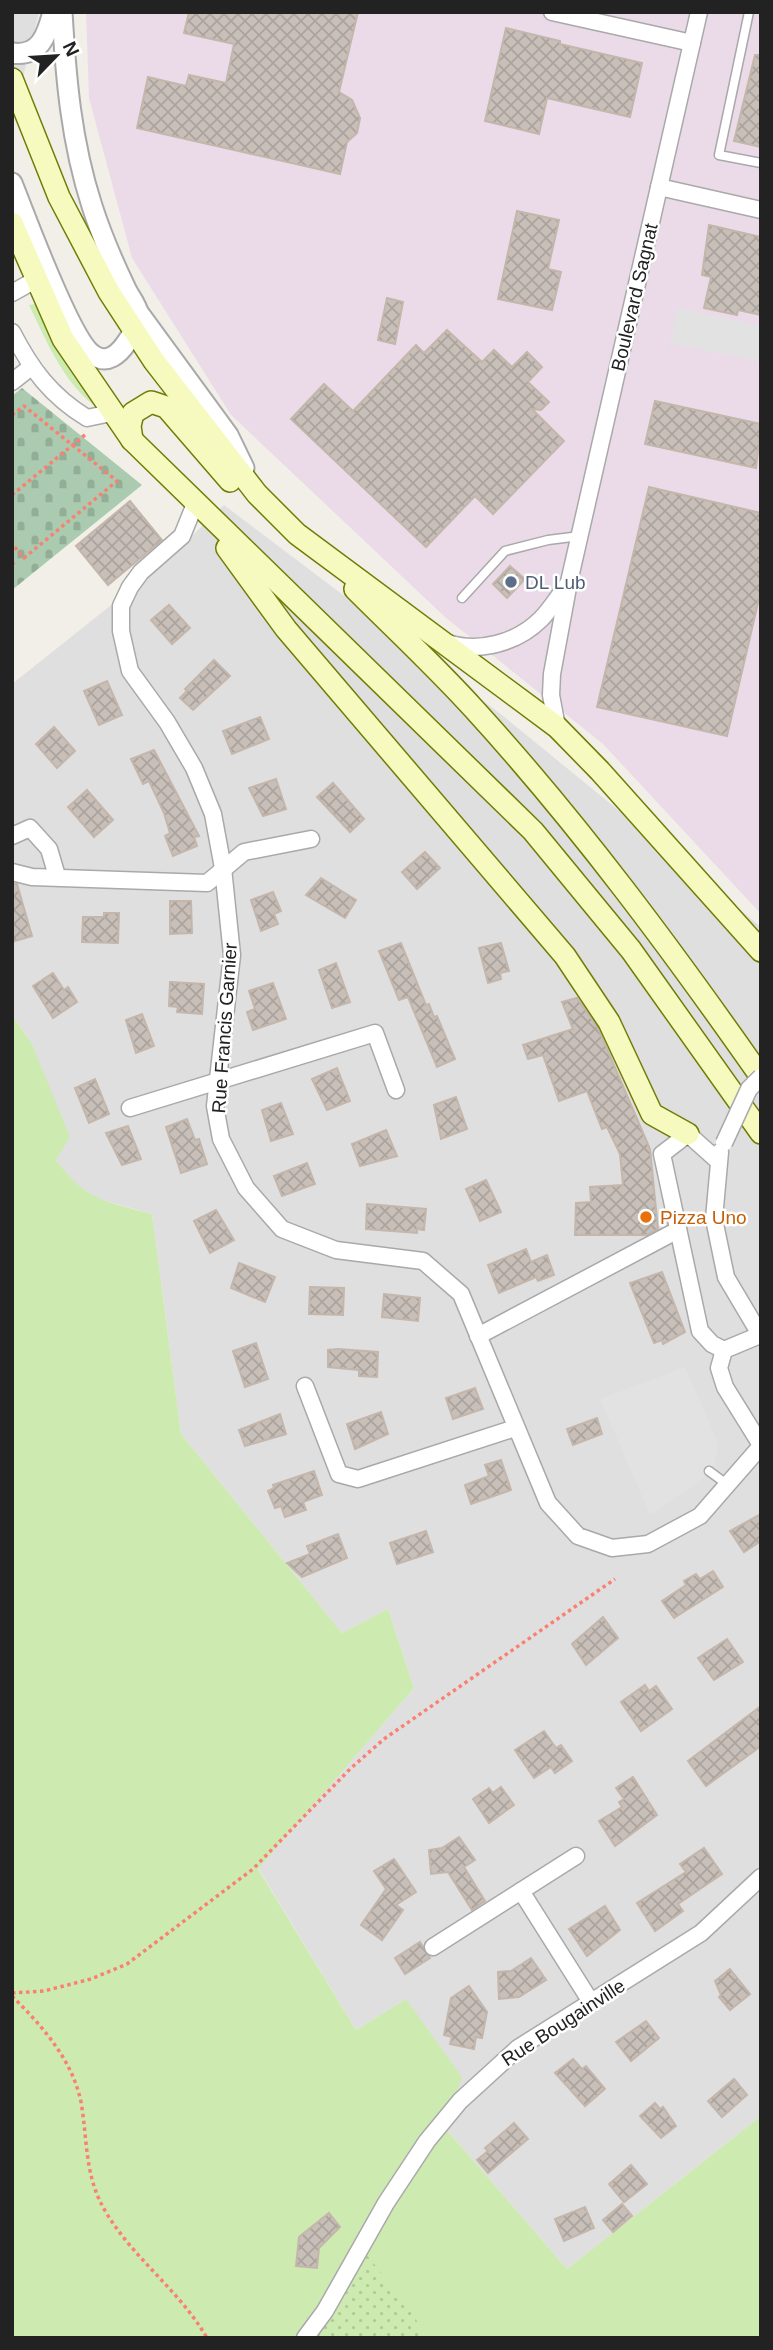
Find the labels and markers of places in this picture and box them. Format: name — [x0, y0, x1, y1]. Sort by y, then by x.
place label: DL Lub — [525, 572, 586, 593]
marker: DL Lub — [503, 574, 519, 590]
place label: Pizza Uno — [660, 1207, 747, 1228]
marker: Pizza Uno — [638, 1209, 654, 1225]

